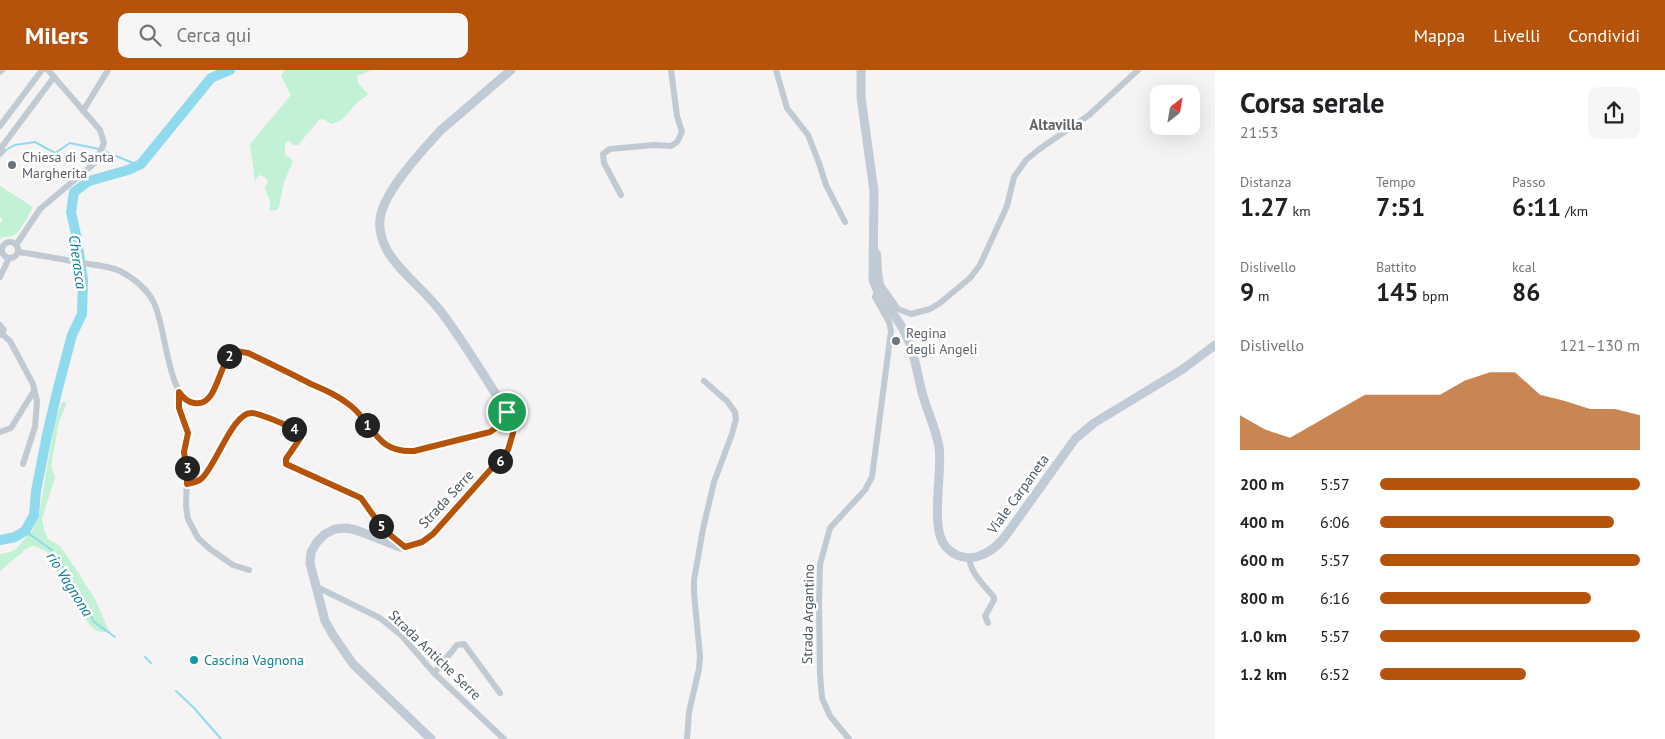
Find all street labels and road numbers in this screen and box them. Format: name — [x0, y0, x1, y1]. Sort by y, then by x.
street label: Viale Carpaneta — [982, 451, 1053, 538]
street label: Strada Serre — [414, 466, 478, 532]
street label: Strada Argantino — [798, 564, 818, 664]
street label: Strada Antiche Serre — [385, 606, 485, 704]

